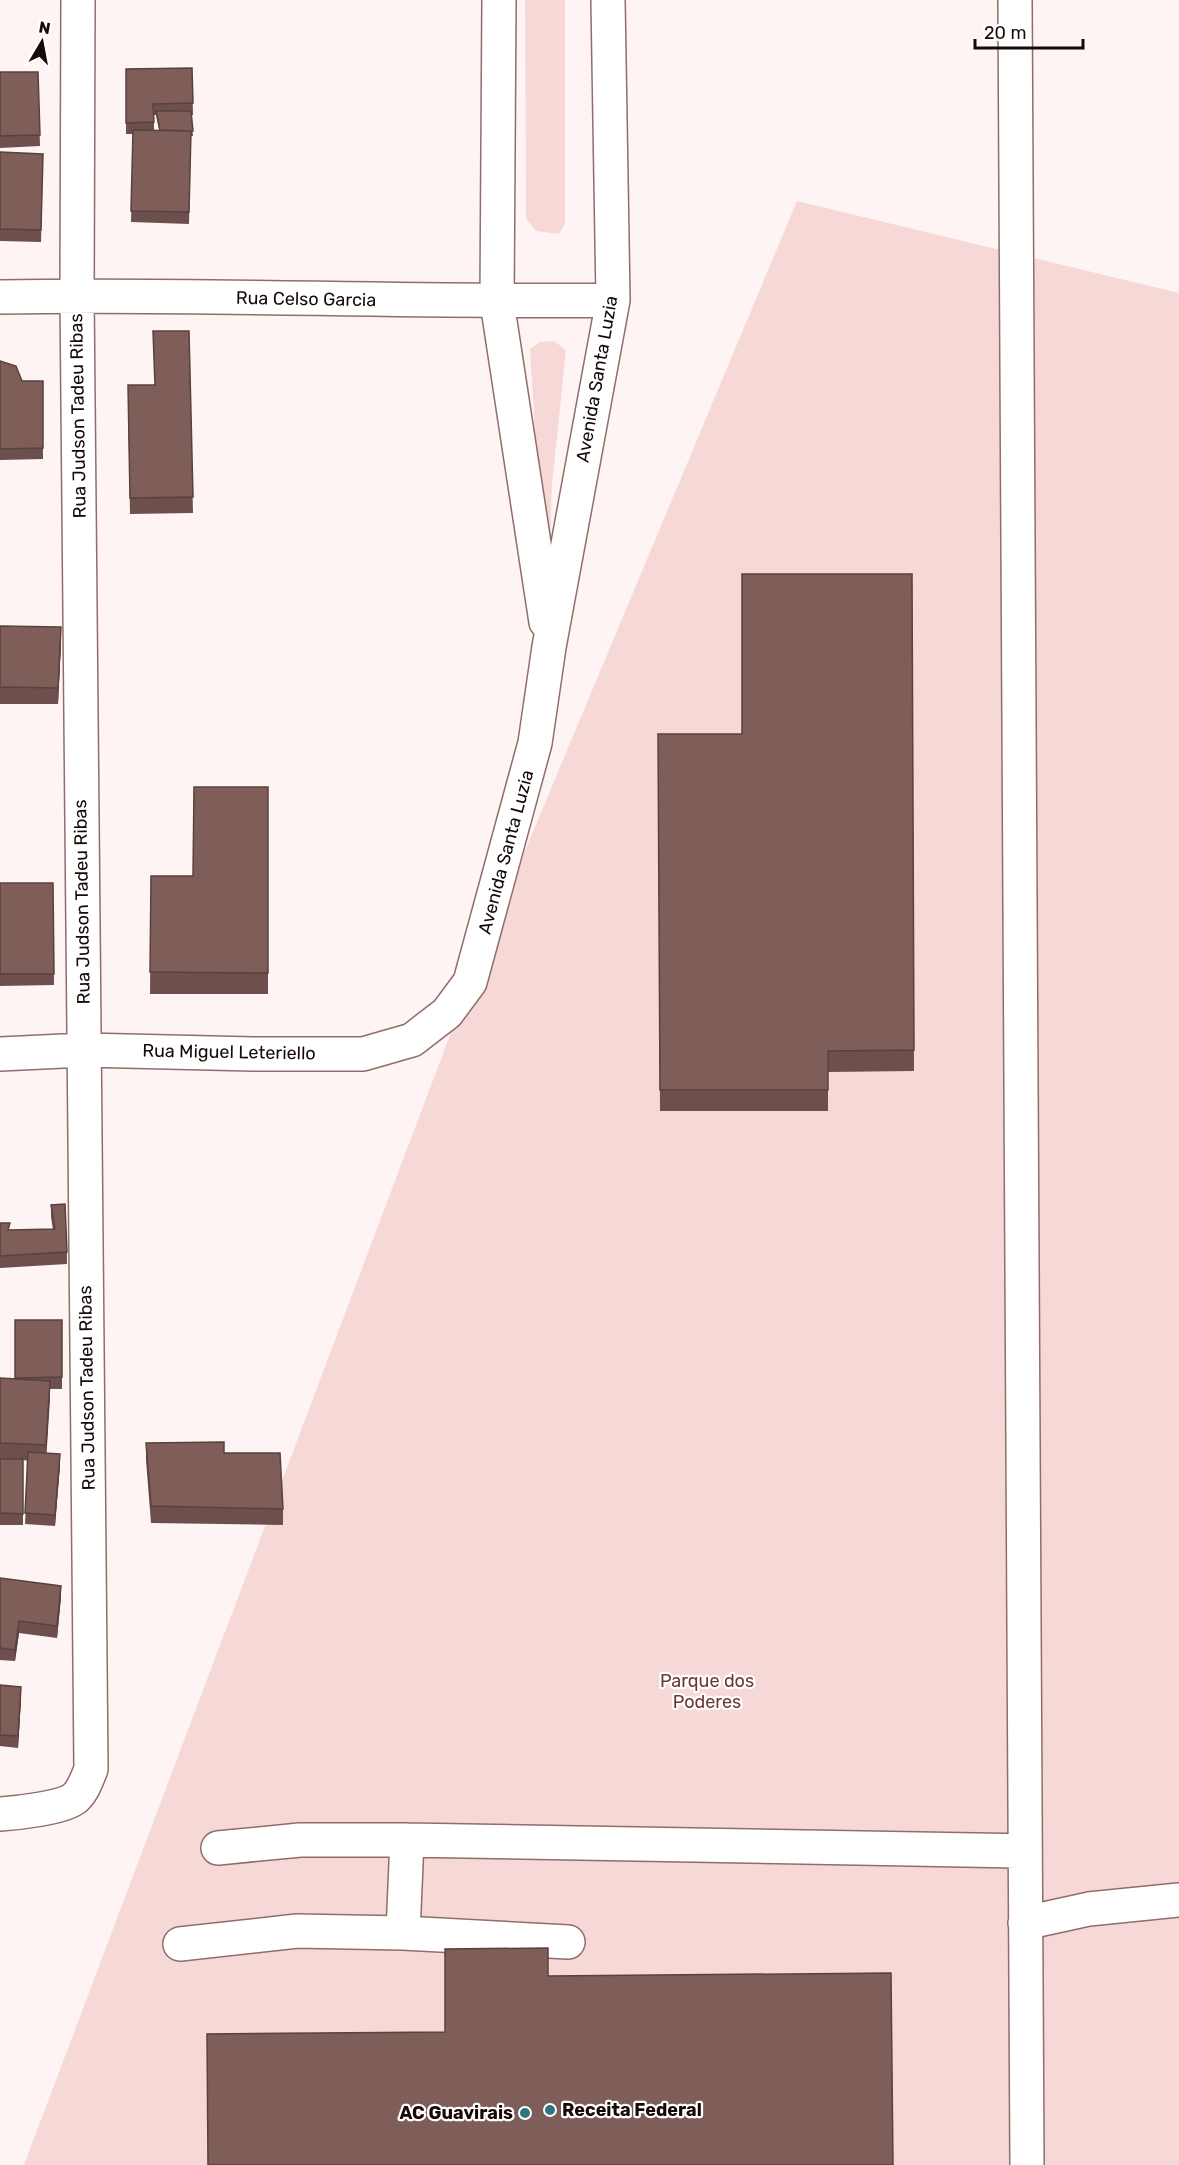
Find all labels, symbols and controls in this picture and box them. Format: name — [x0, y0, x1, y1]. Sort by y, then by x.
north arrow — [12, 12, 72, 72]
scale bar — [975, 12, 1083, 50]
text: N — [37, 17, 52, 38]
text: 20 m — [984, 22, 1026, 44]
street label: Rua Celso Garcia — [236, 287, 376, 311]
street label: Avenida Santa Luzia — [571, 294, 623, 464]
street label: Rua Judson Tadeu Ribas — [65, 313, 91, 519]
street label: Avenida Santa Luzia — [474, 768, 538, 936]
street label: Rua Judson Tadeu Ribas — [69, 799, 95, 1005]
street label: Rua Miguel Leteriello — [142, 1039, 316, 1065]
street label: Rua Judson Tadeu Ribas — [74, 1285, 100, 1491]
park label: Parque dos Poderes — [660, 1670, 754, 1713]
place label: Receita Federal — [562, 2099, 702, 2121]
place label: AC Guavirais — [399, 2102, 513, 2124]
marker: Receita Federal — [543, 2103, 557, 2117]
marker: AC Guavirais — [518, 2106, 532, 2120]

